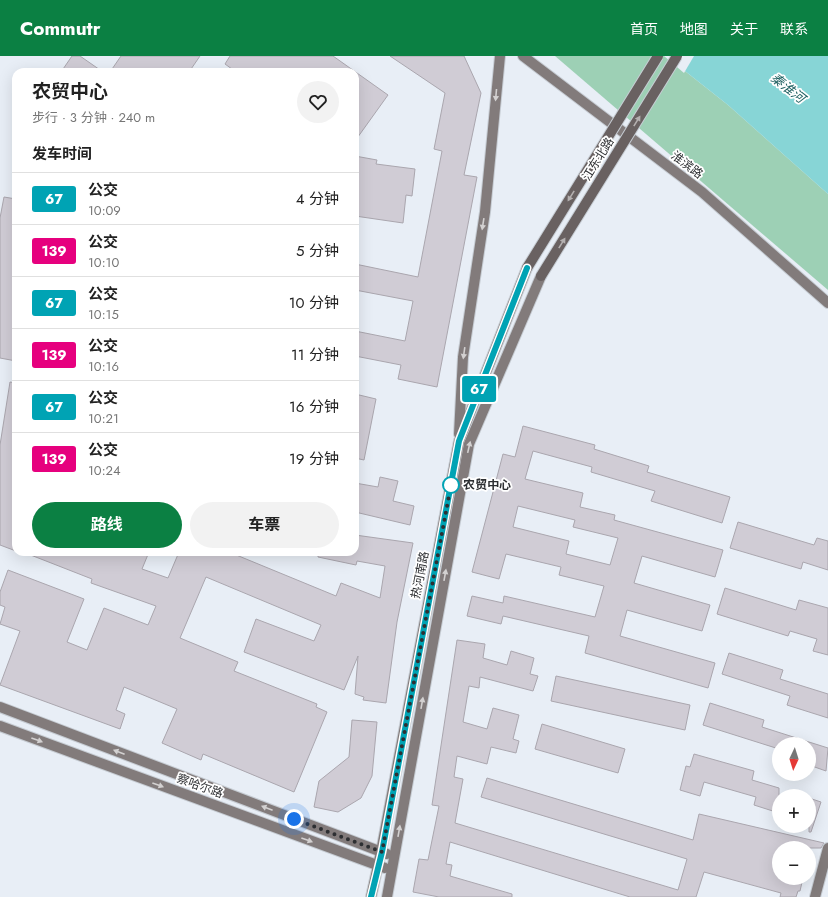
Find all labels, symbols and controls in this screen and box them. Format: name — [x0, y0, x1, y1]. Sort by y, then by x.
text: Commutr — [20, 15, 100, 42]
text: 首页 — [630, 19, 658, 39]
text: 地图 — [680, 19, 708, 39]
text: 关于 — [730, 19, 758, 39]
text: 联系 — [780, 19, 808, 39]
water label: 秦淮河 — [767, 69, 812, 109]
text: 农贸中心 — [32, 78, 108, 105]
button: heart — [297, 81, 339, 123]
one-way arrow — [493, 89, 500, 101]
text: 步行 · 3 分钟 · 240 m — [32, 108, 155, 127]
one-way arrow — [634, 115, 641, 127]
street label: 江东北路 — [578, 134, 618, 184]
text: 发车时间 — [32, 143, 92, 165]
street label: 淮滨路 — [667, 147, 707, 183]
text: 公交 — [88, 179, 118, 201]
text: 4 分钟 — [296, 188, 339, 210]
text: 67 — [45, 189, 63, 209]
one-way arrow — [567, 191, 575, 201]
text: 10:09 — [88, 201, 121, 220]
one-way arrow — [480, 218, 486, 230]
text: 公交 — [88, 231, 118, 253]
one-way arrow — [558, 237, 565, 249]
text: 5 分钟 — [296, 240, 339, 262]
text: 139 — [41, 241, 67, 261]
text: 10:10 — [88, 253, 119, 272]
text: 公交 — [88, 283, 118, 305]
text: 10 分钟 — [289, 292, 339, 314]
text: 67 — [45, 293, 63, 313]
text: 10:15 — [88, 305, 119, 324]
text: 公交 — [88, 335, 118, 357]
text: 11 分钟 — [291, 344, 339, 366]
text: 139 — [41, 345, 67, 365]
one-way arrow — [460, 347, 467, 359]
text: 10:16 — [88, 357, 119, 376]
line badge: 67 — [461, 376, 497, 402]
text: 67 — [470, 379, 488, 399]
text: 公交 — [88, 387, 118, 409]
text: 16 分钟 — [289, 396, 339, 418]
text: 67 — [45, 397, 63, 417]
text: 10:21 — [88, 409, 119, 428]
text: 公交 — [88, 439, 118, 461]
one-way arrow — [466, 441, 472, 454]
text: 19 分钟 — [289, 448, 339, 470]
text: 139 — [41, 449, 67, 469]
text: 10:24 — [88, 461, 121, 480]
marker: 农贸中心 — [442, 476, 460, 494]
place label: 农贸中心 — [463, 476, 511, 494]
button: 路线 — [32, 502, 182, 548]
button: 车票 — [190, 502, 339, 548]
street label: 热河南路 — [407, 550, 433, 600]
one-way arrow — [443, 569, 449, 581]
one-way arrow — [419, 697, 425, 709]
one-way arrow — [31, 737, 43, 743]
north arrow — [772, 737, 816, 781]
map controls — [772, 737, 816, 885]
one-way arrow — [112, 749, 124, 755]
street label: 察哈尔路 — [174, 769, 226, 803]
one-way arrow — [153, 782, 165, 788]
button: + — [772, 789, 816, 833]
one-way arrow — [260, 805, 272, 811]
your location — [284, 809, 304, 829]
one-way arrow — [396, 825, 402, 837]
one-way arrow — [301, 837, 313, 843]
button: − — [772, 841, 816, 885]

